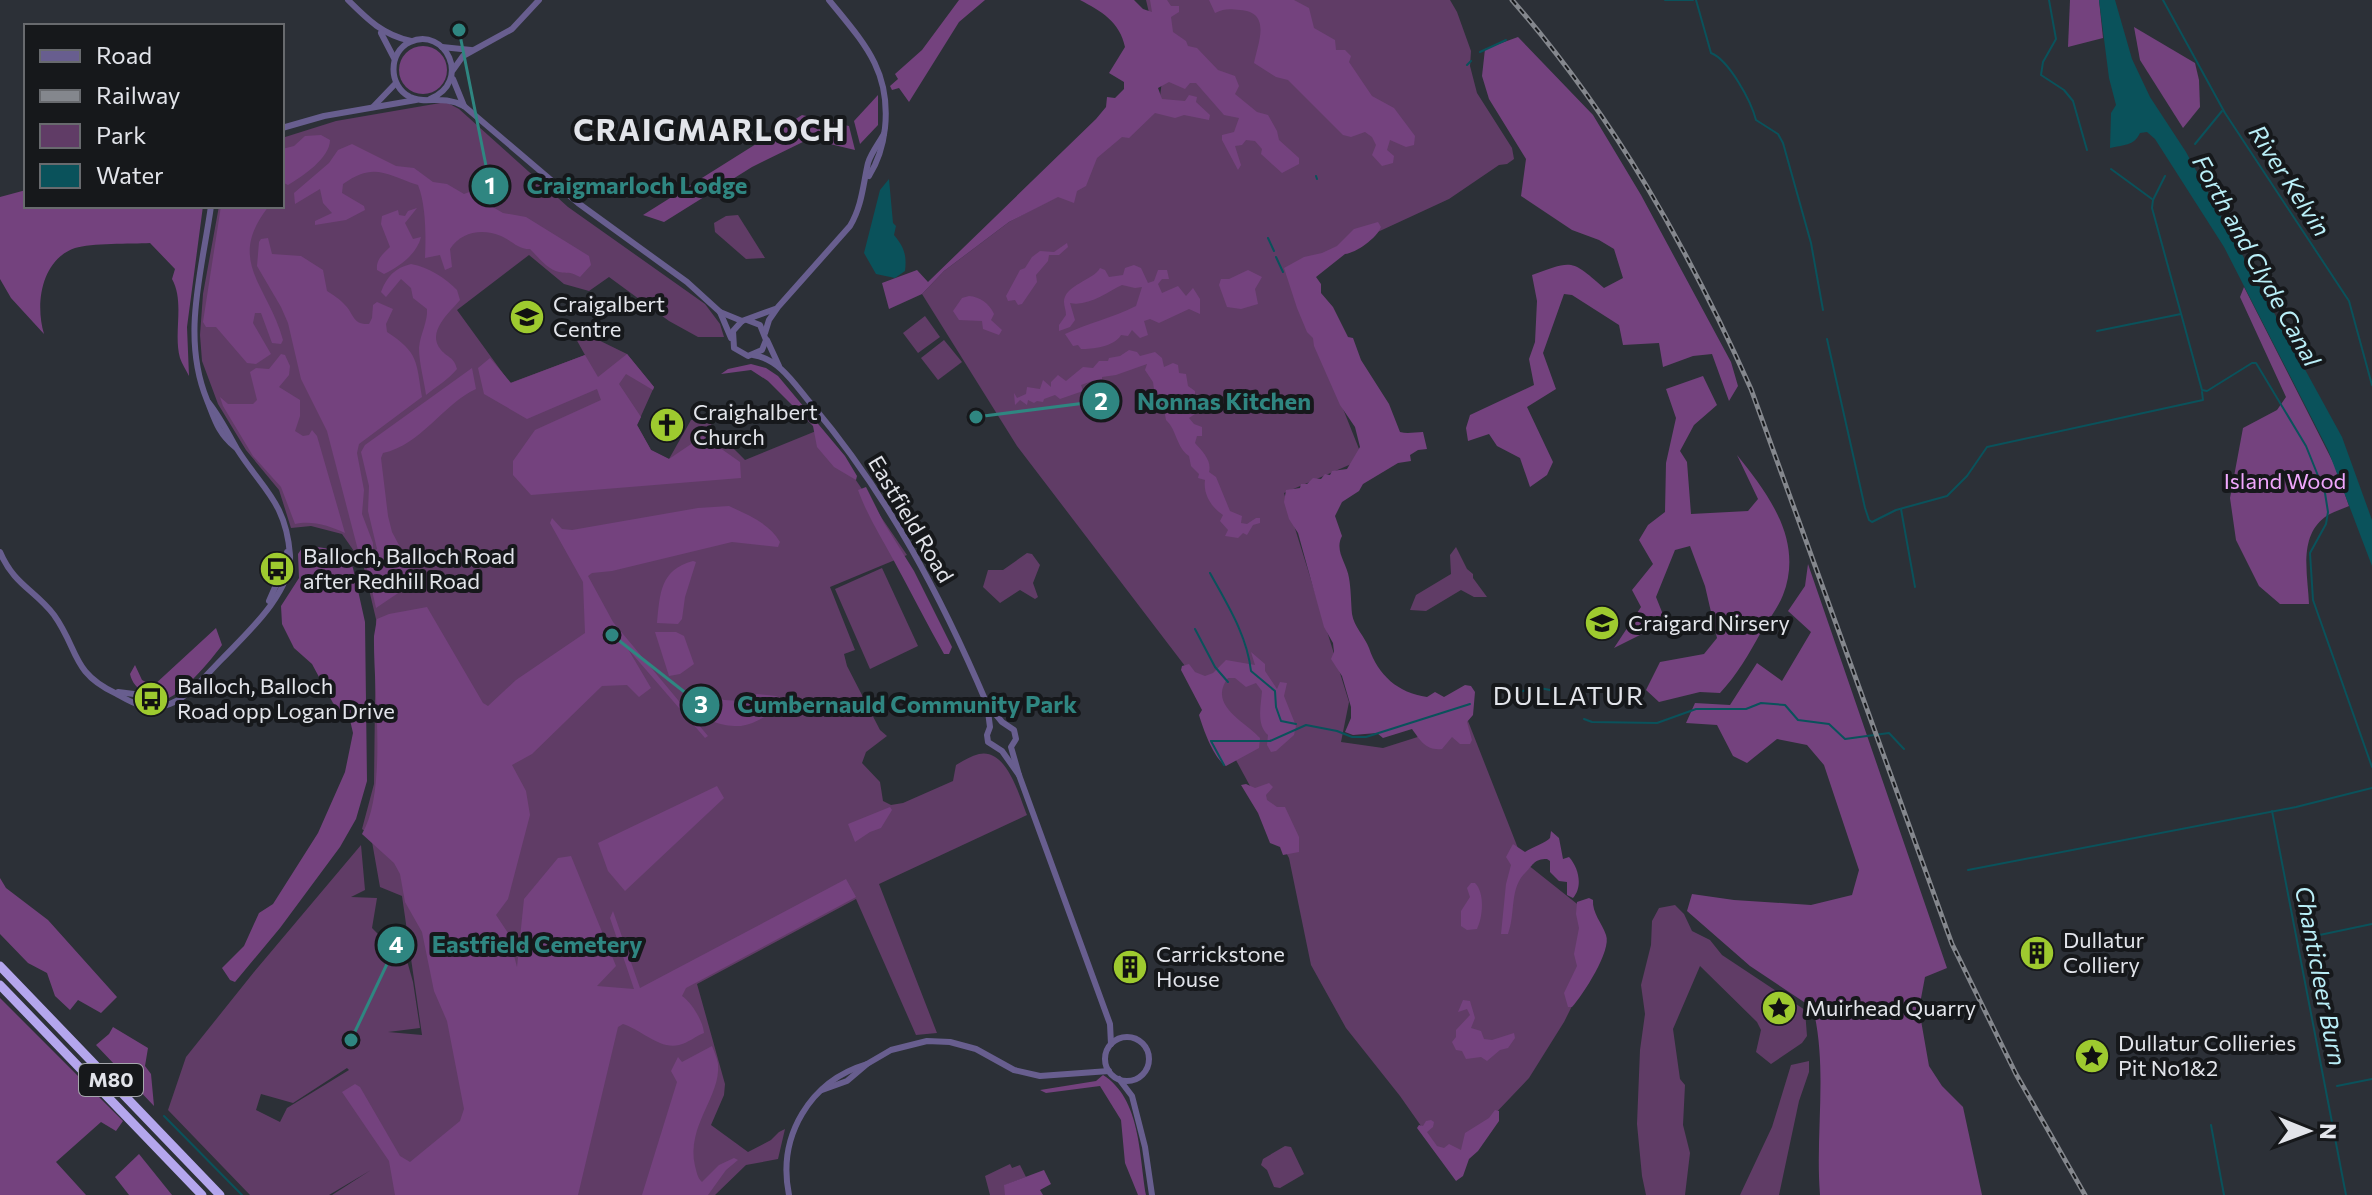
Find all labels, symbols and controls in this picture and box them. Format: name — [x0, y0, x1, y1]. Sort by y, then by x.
legend — [24, 24, 284, 208]
text: Road — [96, 40, 152, 69]
text: Railway — [96, 80, 181, 109]
district label: CRAIGMARLOCH — [573, 110, 847, 147]
water label: River Kelvin — [2243, 119, 2337, 241]
text: Park — [96, 120, 146, 149]
water label: Forth and Clyde Canal — [2187, 149, 2328, 372]
text: Water — [96, 160, 164, 189]
callout: Craigmarloch Lodge — [470, 162, 763, 210]
text: 1 — [485, 170, 495, 199]
text: Craigmarloch Lodge — [527, 170, 747, 199]
place label: Craigalbert Centre — [553, 290, 665, 342]
school or university icon: Craigalbert Centre — [508, 298, 546, 336]
callout: Nonnas Kitchen — [1081, 377, 1327, 425]
text: 2 — [1094, 386, 1108, 415]
text: Nonnas Kitchen — [1137, 386, 1311, 415]
place label: Craighalbert Church — [693, 398, 818, 450]
church icon: Craighalbert Church — [648, 406, 686, 444]
street label: Eastfield Road — [863, 450, 960, 587]
park label: Island Wood — [2224, 467, 2346, 494]
place label: Balloch, Balloch Road after Redhill Road — [303, 542, 515, 594]
bus stop icon: Balloch, Balloch Road after Redhill Road — [258, 550, 296, 588]
school or university icon: Craigard Nirsery — [1583, 604, 1621, 642]
place label: Craigard Nirsery — [1628, 609, 1790, 636]
place label: Balloch, Balloch Road opp Logan Drive — [177, 672, 395, 724]
district label: DULLATUR — [1493, 679, 1645, 710]
bus stop icon: Balloch, Balloch Road opp Logan Drive — [132, 680, 170, 718]
callout: Cumbernauld Community Park — [681, 681, 1093, 729]
text: 3 — [694, 689, 708, 718]
text: Cumbernauld Community Park — [737, 689, 1077, 718]
water label: Chanticleer Burn — [2290, 884, 2353, 1068]
callout: Eastfield Cemetery — [376, 921, 659, 969]
place label: Dullatur Colliery — [2063, 926, 2144, 978]
text: 4 — [389, 929, 404, 958]
text: Eastfield Cemetery — [432, 929, 642, 958]
building icon: Dullatur Colliery — [2018, 934, 2056, 972]
place label: Carrickstone House — [1156, 940, 1285, 992]
building icon: Carrickstone House — [1111, 948, 1149, 986]
place icon: Muirhead Quarry — [1760, 989, 1798, 1027]
place label: Muirhead Quarry — [1805, 994, 1976, 1021]
place label: Dullatur Collieries Pit No1&2 — [2118, 1029, 2296, 1081]
place icon: Dullatur Collieries Pit No1&2 — [2073, 1037, 2111, 1075]
road number: M80 — [79, 1064, 143, 1096]
north arrow — [2268, 1091, 2348, 1171]
text: N — [2315, 1123, 2342, 1140]

